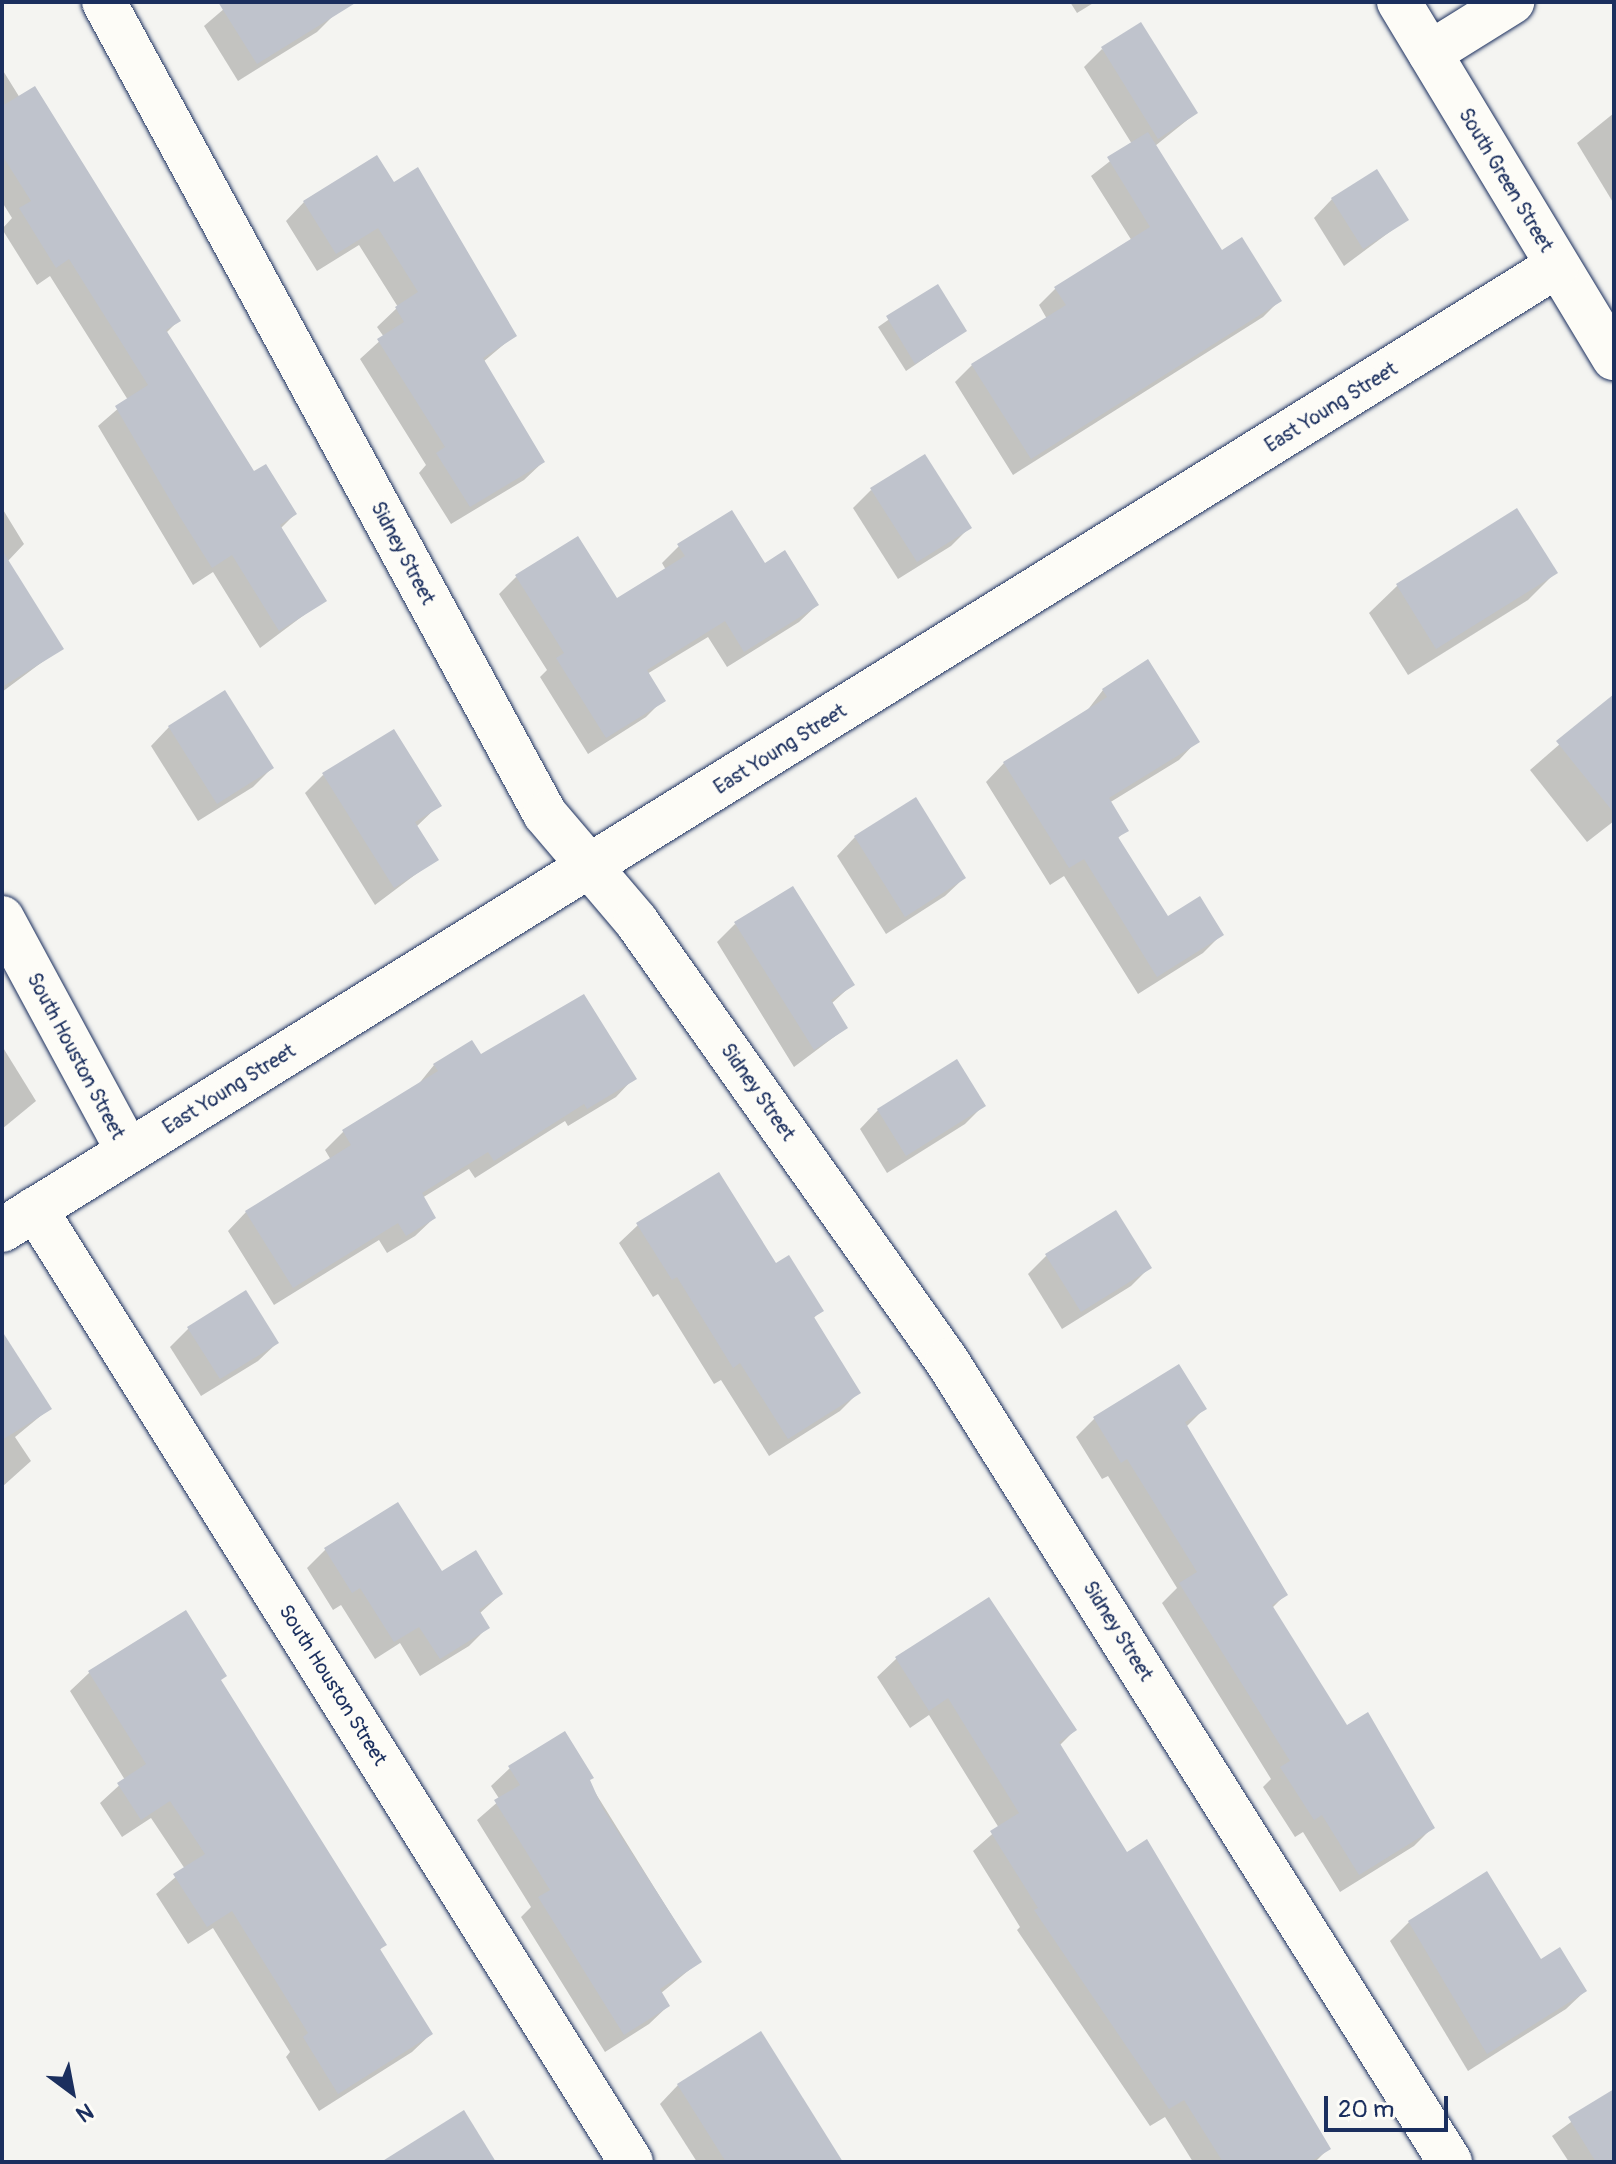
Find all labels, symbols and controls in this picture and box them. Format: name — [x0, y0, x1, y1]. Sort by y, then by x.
street label: South Green Street — [1454, 104, 1558, 256]
street label: East Young Street — [1260, 357, 1402, 457]
street label: Sidney Street — [366, 497, 440, 609]
street label: East Young Street — [709, 699, 851, 799]
street label: South Houston Street — [22, 969, 130, 1143]
street label: East Young Street — [158, 1039, 300, 1139]
street label: Sidney Street — [716, 1039, 800, 1145]
street label: Sidney Street — [1078, 1577, 1158, 1685]
street label: South Houston Street — [274, 1600, 392, 1770]
north arrow — [32, 2052, 112, 2132]
scale bar — [1328, 2080, 1452, 2130]
text: 20 m — [1338, 2095, 1394, 2124]
text: N — [71, 2097, 98, 2128]

